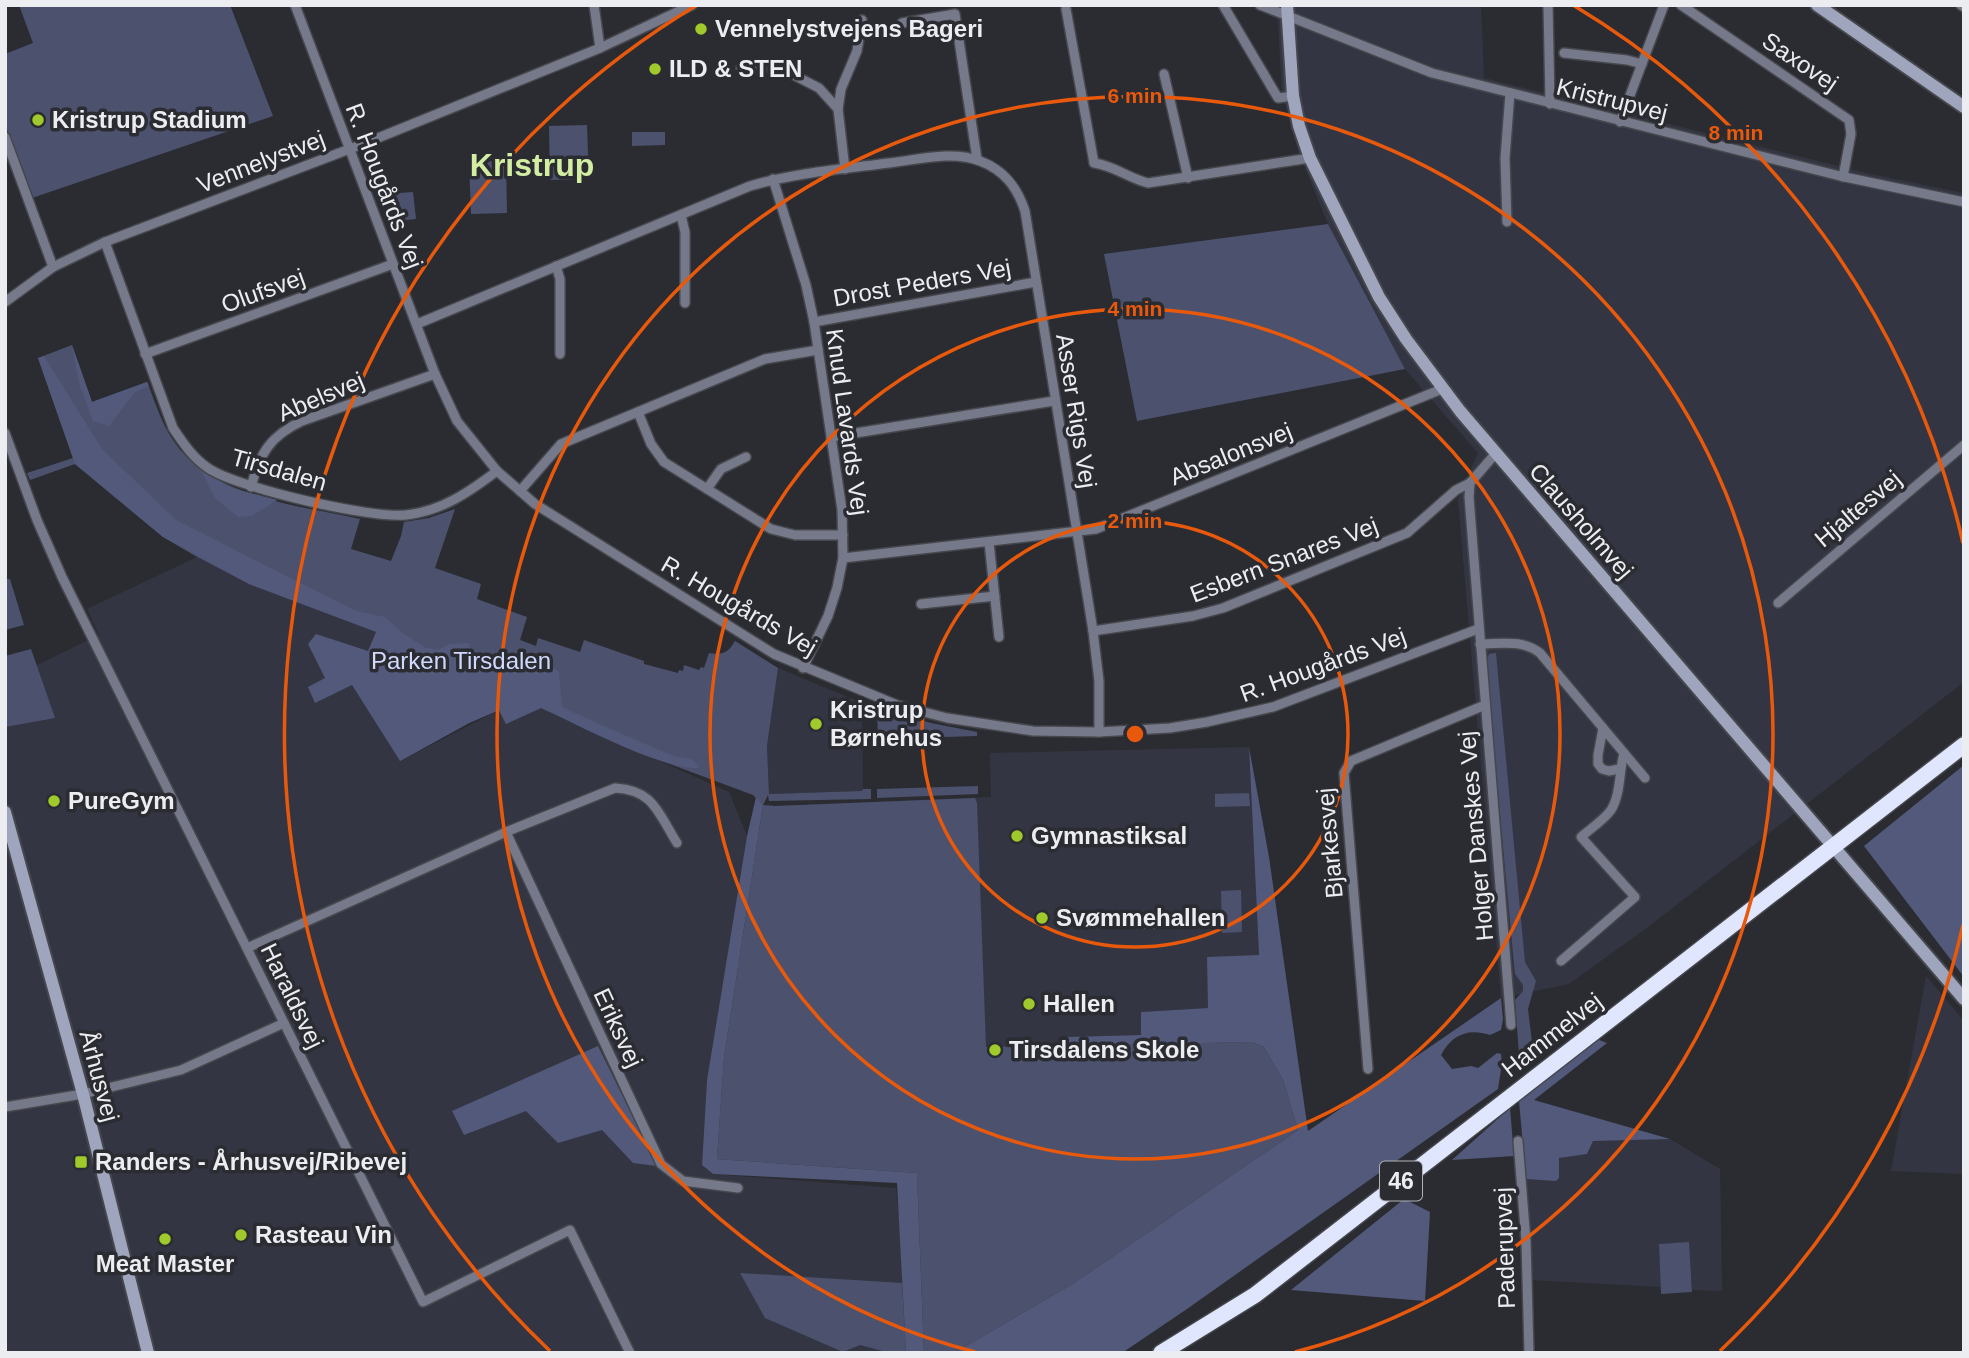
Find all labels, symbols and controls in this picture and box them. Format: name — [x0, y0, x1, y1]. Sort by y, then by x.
place label: Vennelystvejens Bageri — [715, 15, 983, 42]
marker: Vennelystvejens Bageri — [693, 21, 709, 37]
street label: Saxovej — [1757, 27, 1843, 97]
place label: ILD & STEN — [669, 55, 802, 82]
marker: ILD & STEN — [647, 61, 663, 77]
street label: Kristrupvej — [1554, 73, 1670, 126]
text: 6 min — [1108, 84, 1162, 107]
street label: R. Hougårds Vej — [341, 99, 428, 272]
place label: Kristrup Stadium — [52, 106, 247, 133]
marker: Kristrup Stadium — [30, 112, 46, 128]
text: 8 min — [1709, 121, 1763, 144]
street label: Vennelystvej — [193, 125, 329, 198]
district label: Kristrup — [470, 147, 594, 183]
street label: Drost Peders Vej — [831, 254, 1013, 311]
street label: Olufsvej — [217, 263, 308, 318]
text: 4 min — [1108, 297, 1162, 320]
street label: Knud Lavards Vej — [821, 327, 874, 517]
street label: Asser Rigs Vej — [1051, 332, 1102, 490]
street label: Abelsvej — [274, 366, 368, 427]
street label: Absalonsvej — [1166, 417, 1296, 490]
street label: Tirsdalen — [228, 443, 330, 496]
street label: Clausholmvej — [1524, 457, 1639, 584]
street label: Hjaltesvej — [1809, 465, 1906, 552]
text: 2 min — [1108, 509, 1162, 532]
street label: Esbern Snares Vej — [1186, 511, 1381, 608]
street label: R. Hougårds Vej — [657, 550, 822, 661]
street label: R. Hougårds Vej — [1236, 622, 1410, 707]
park label: Parken Tirsdalen — [371, 647, 551, 674]
place label: Kristrup Børnehus — [830, 696, 942, 751]
marker: Kristrup Børnehus — [808, 716, 824, 732]
centre of rings — [1123, 722, 1147, 746]
street label: Holger Danskes Vej — [1453, 730, 1498, 942]
place label: PureGym — [68, 787, 175, 814]
street label: Bjarkesvej — [1311, 787, 1348, 899]
marker: PureGym — [46, 793, 62, 809]
place label: Gymnastiksal — [1031, 822, 1187, 849]
marker: Gymnastiksal — [1009, 828, 1025, 844]
place label: Svømmehallen — [1056, 904, 1225, 931]
marker: Svømmehallen — [1034, 910, 1050, 926]
street label: Haraldsvej — [255, 939, 329, 1053]
street label: Eriksvej — [588, 984, 648, 1072]
street label: Hammelvej — [1496, 987, 1607, 1082]
place label: Hallen — [1043, 990, 1115, 1017]
marker: Hallen — [1021, 996, 1037, 1012]
street label: Århusvej — [74, 1027, 125, 1124]
place label: Tirsdalens Skole — [1009, 1036, 1199, 1063]
marker: Tirsdalens Skole — [987, 1042, 1003, 1058]
place label: Randers - Århusvej/Ribevej — [95, 1148, 407, 1175]
marker: Randers - Århusvej/Ribevej — [73, 1154, 89, 1170]
road number: 46 — [1380, 1162, 1422, 1200]
street label: Paderupvej — [1489, 1187, 1520, 1309]
place label: Rasteau Vin — [255, 1221, 392, 1248]
marker: Rasteau Vin — [233, 1227, 249, 1243]
marker: Meat Master — [157, 1231, 173, 1247]
place label: Meat Master — [96, 1250, 234, 1277]

